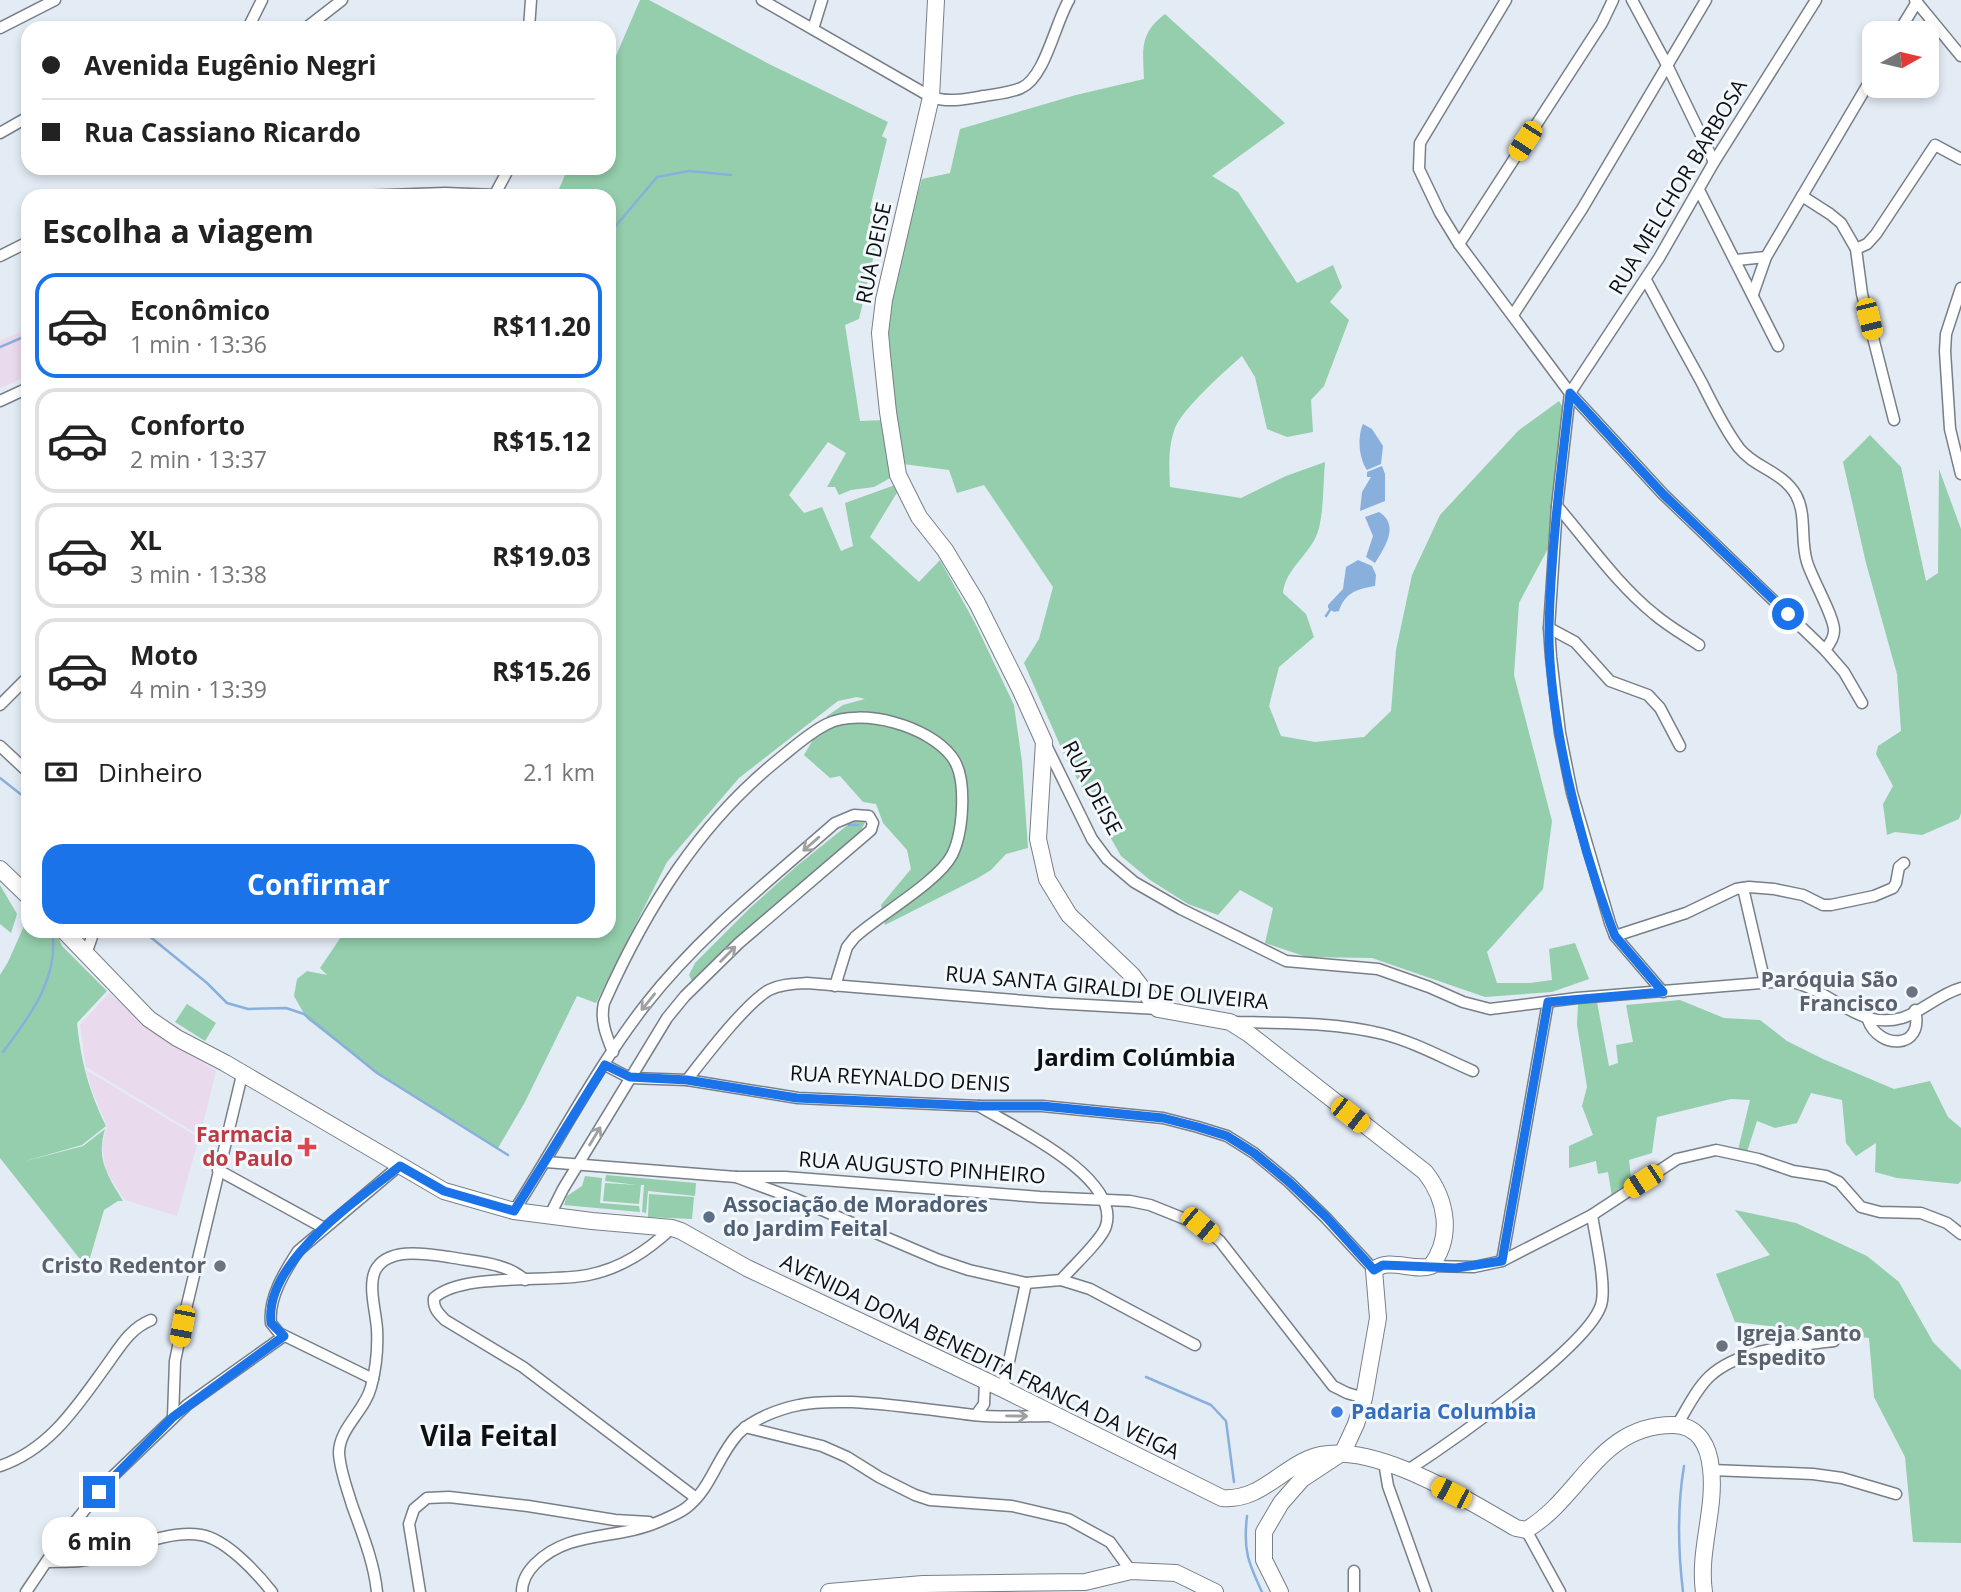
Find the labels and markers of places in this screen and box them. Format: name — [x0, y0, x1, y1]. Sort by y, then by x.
place label: Paróquia São Francisco — [1761, 965, 1898, 1017]
marker: Paróquia São Francisco — [1904, 984, 1920, 1000]
place label: Farmacia do Paulo — [196, 1120, 293, 1172]
marker: Farmacia do Paulo — [299, 1139, 315, 1155]
place label: Associação de Moradores do Jardim Feital — [723, 1190, 988, 1242]
marker: Associação de Moradores do Jardim Feital — [701, 1209, 717, 1225]
place label: Cristo Redentor — [41, 1251, 206, 1279]
marker: Cristo Redentor — [212, 1258, 228, 1274]
place label: Igreja Santo Espedito — [1736, 1319, 1861, 1371]
marker: Igreja Santo Espedito — [1714, 1338, 1730, 1354]
place label: Padaria Columbia — [1351, 1397, 1537, 1425]
marker: Padaria Columbia — [1329, 1404, 1345, 1420]

